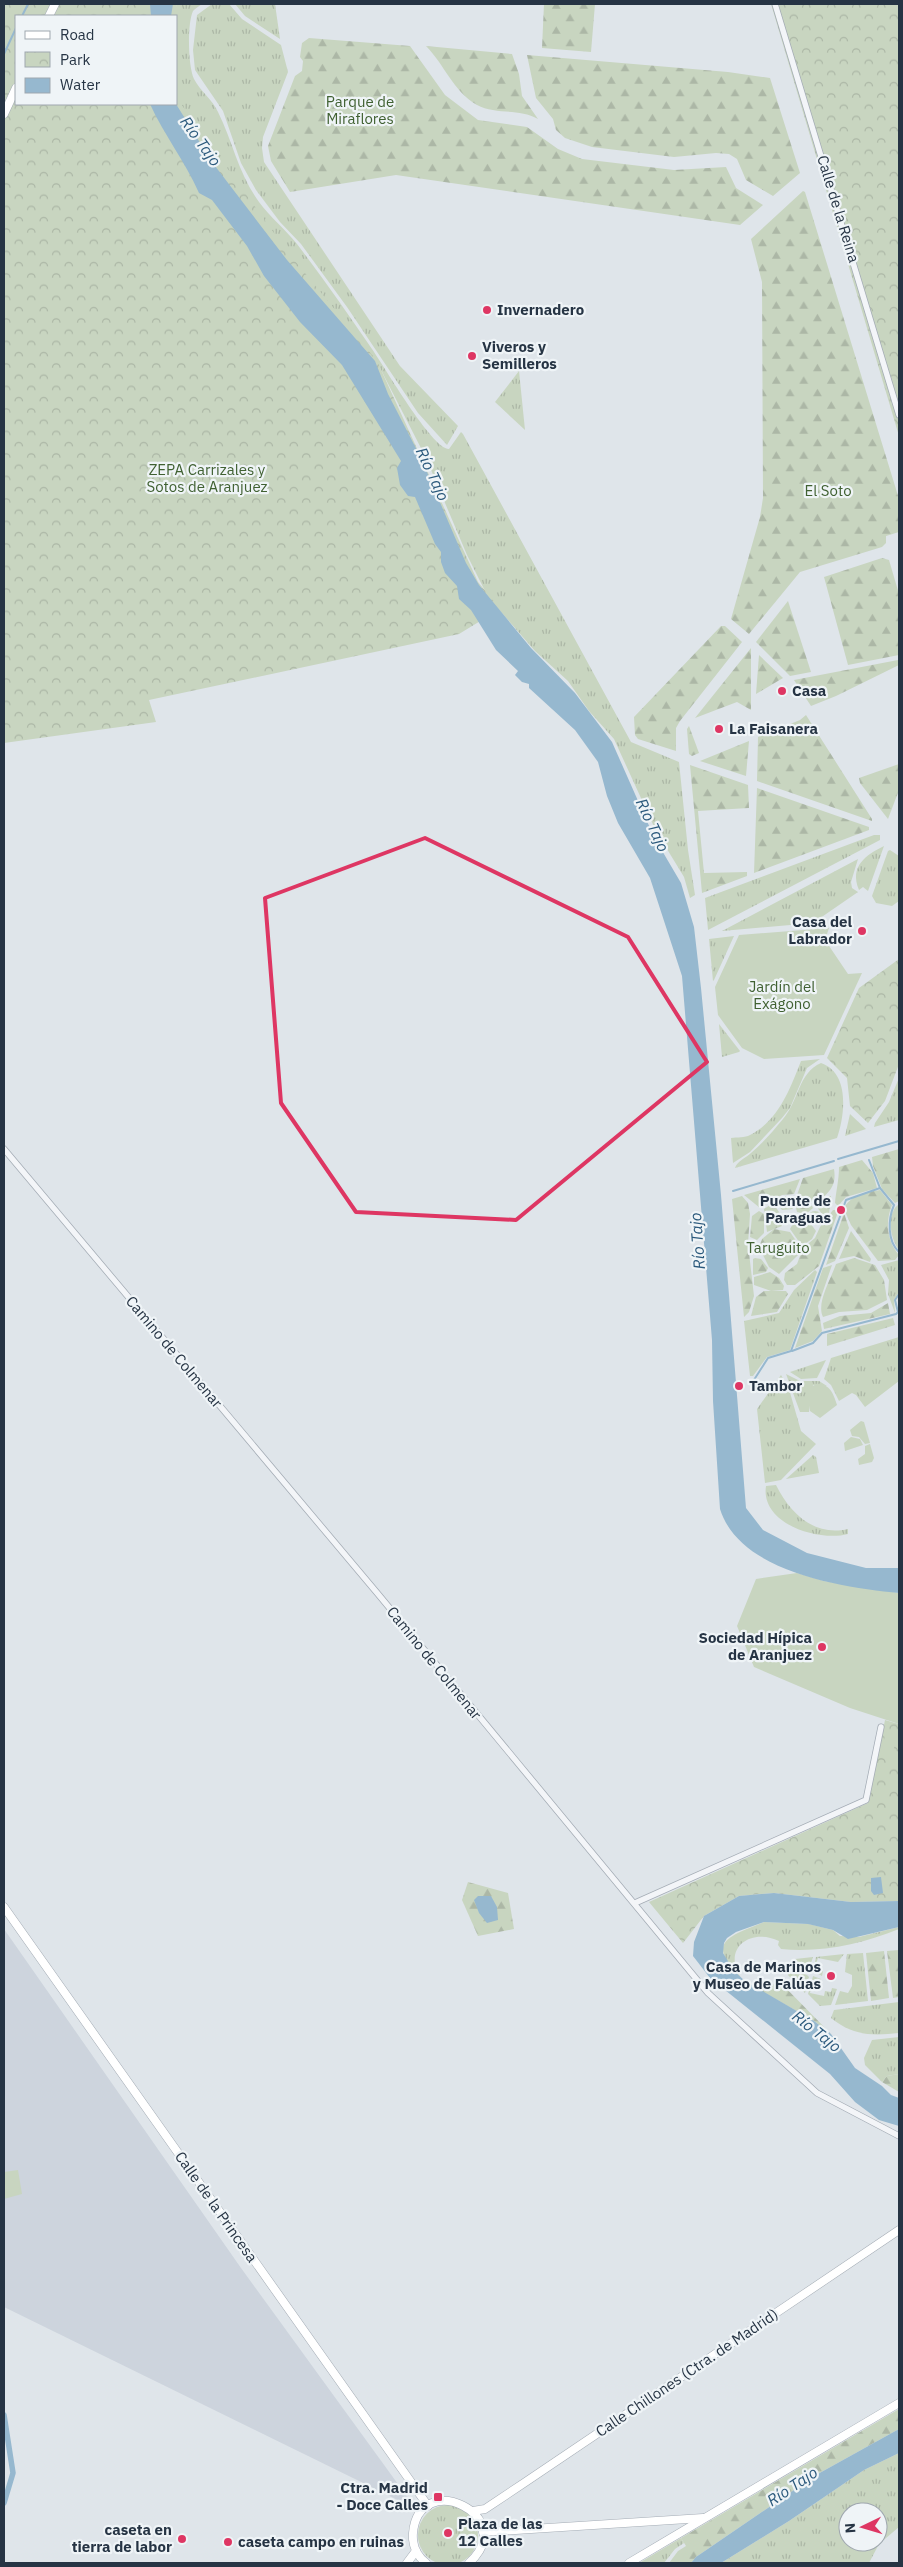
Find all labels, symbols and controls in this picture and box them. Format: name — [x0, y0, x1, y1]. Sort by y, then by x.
legend — [15, 15, 178, 105]
text: Road — [60, 25, 95, 44]
text: Park — [60, 50, 90, 69]
text: Water — [60, 75, 101, 94]
park label: Parque de Miraflores — [326, 92, 394, 128]
water label: Río Tajo — [176, 112, 226, 170]
street label: Calle de la Reina — [813, 153, 864, 265]
place label: Invernadero — [497, 300, 584, 319]
marker: Invernadero — [481, 304, 493, 316]
place label: Viveros y Semilleros — [482, 337, 557, 373]
marker: Viveros y Semilleros — [466, 350, 478, 362]
water label: Río Tajo — [412, 444, 454, 504]
park label: ZEPA Carrizales y Sotos de Aranjuez — [146, 460, 268, 496]
park label: El Soto — [804, 481, 852, 500]
place label: Casa — [792, 681, 827, 700]
marker: Casa — [776, 685, 788, 697]
place label: La Faisanera — [729, 719, 818, 738]
marker: La Faisanera — [713, 723, 725, 735]
water label: Río Tajo — [632, 795, 674, 855]
place label: Casa del Labrador — [788, 912, 852, 948]
marker: Casa del Labrador — [856, 925, 868, 937]
park label: Jardín del Exágono — [749, 977, 815, 1013]
place label: Puente de Paraguas — [760, 1191, 831, 1227]
marker: Puente de Paraguas — [835, 1204, 847, 1216]
water label: Río Tajo — [685, 1212, 709, 1270]
park label: Taruguito — [746, 1238, 810, 1257]
street label: Camino de Colmenar — [122, 1292, 227, 1412]
place label: Tambor — [749, 1376, 802, 1395]
marker: Tambor — [733, 1380, 745, 1392]
street label: Camino de Colmenar — [383, 1602, 486, 1724]
place label: Sociedad Hípica de Aranjuez — [699, 1628, 812, 1664]
marker: Sociedad Hípica de Aranjuez — [816, 1641, 828, 1653]
place label: Casa de Marinos y Museo de Falúas — [693, 1957, 821, 1993]
marker: Casa de Marinos y Museo de Falúas — [825, 1970, 837, 1982]
water label: Río Tajo — [788, 2006, 846, 2056]
street label: Calle de la Princesa — [171, 2148, 262, 2266]
street label: Calle Chillones (Ctra. de Madrid) — [592, 2304, 782, 2441]
water label: Río Tajo — [763, 2462, 821, 2510]
place label: Ctra. Madrid - Doce Calles — [337, 2478, 428, 2514]
marker: Ctra. Madrid - Doce Calles — [432, 2491, 444, 2503]
north arrow — [838, 2502, 888, 2552]
place label: Plaza de las 12 Calles — [458, 2514, 543, 2550]
place label: caseta en tierra de labor — [72, 2520, 172, 2556]
text: N — [841, 2522, 859, 2534]
marker: Plaza de las 12 Calles — [442, 2527, 454, 2539]
place label: caseta campo en ruinas — [238, 2532, 405, 2551]
marker: caseta en tierra de labor — [176, 2533, 188, 2545]
marker: caseta campo en ruinas — [222, 2536, 234, 2548]

